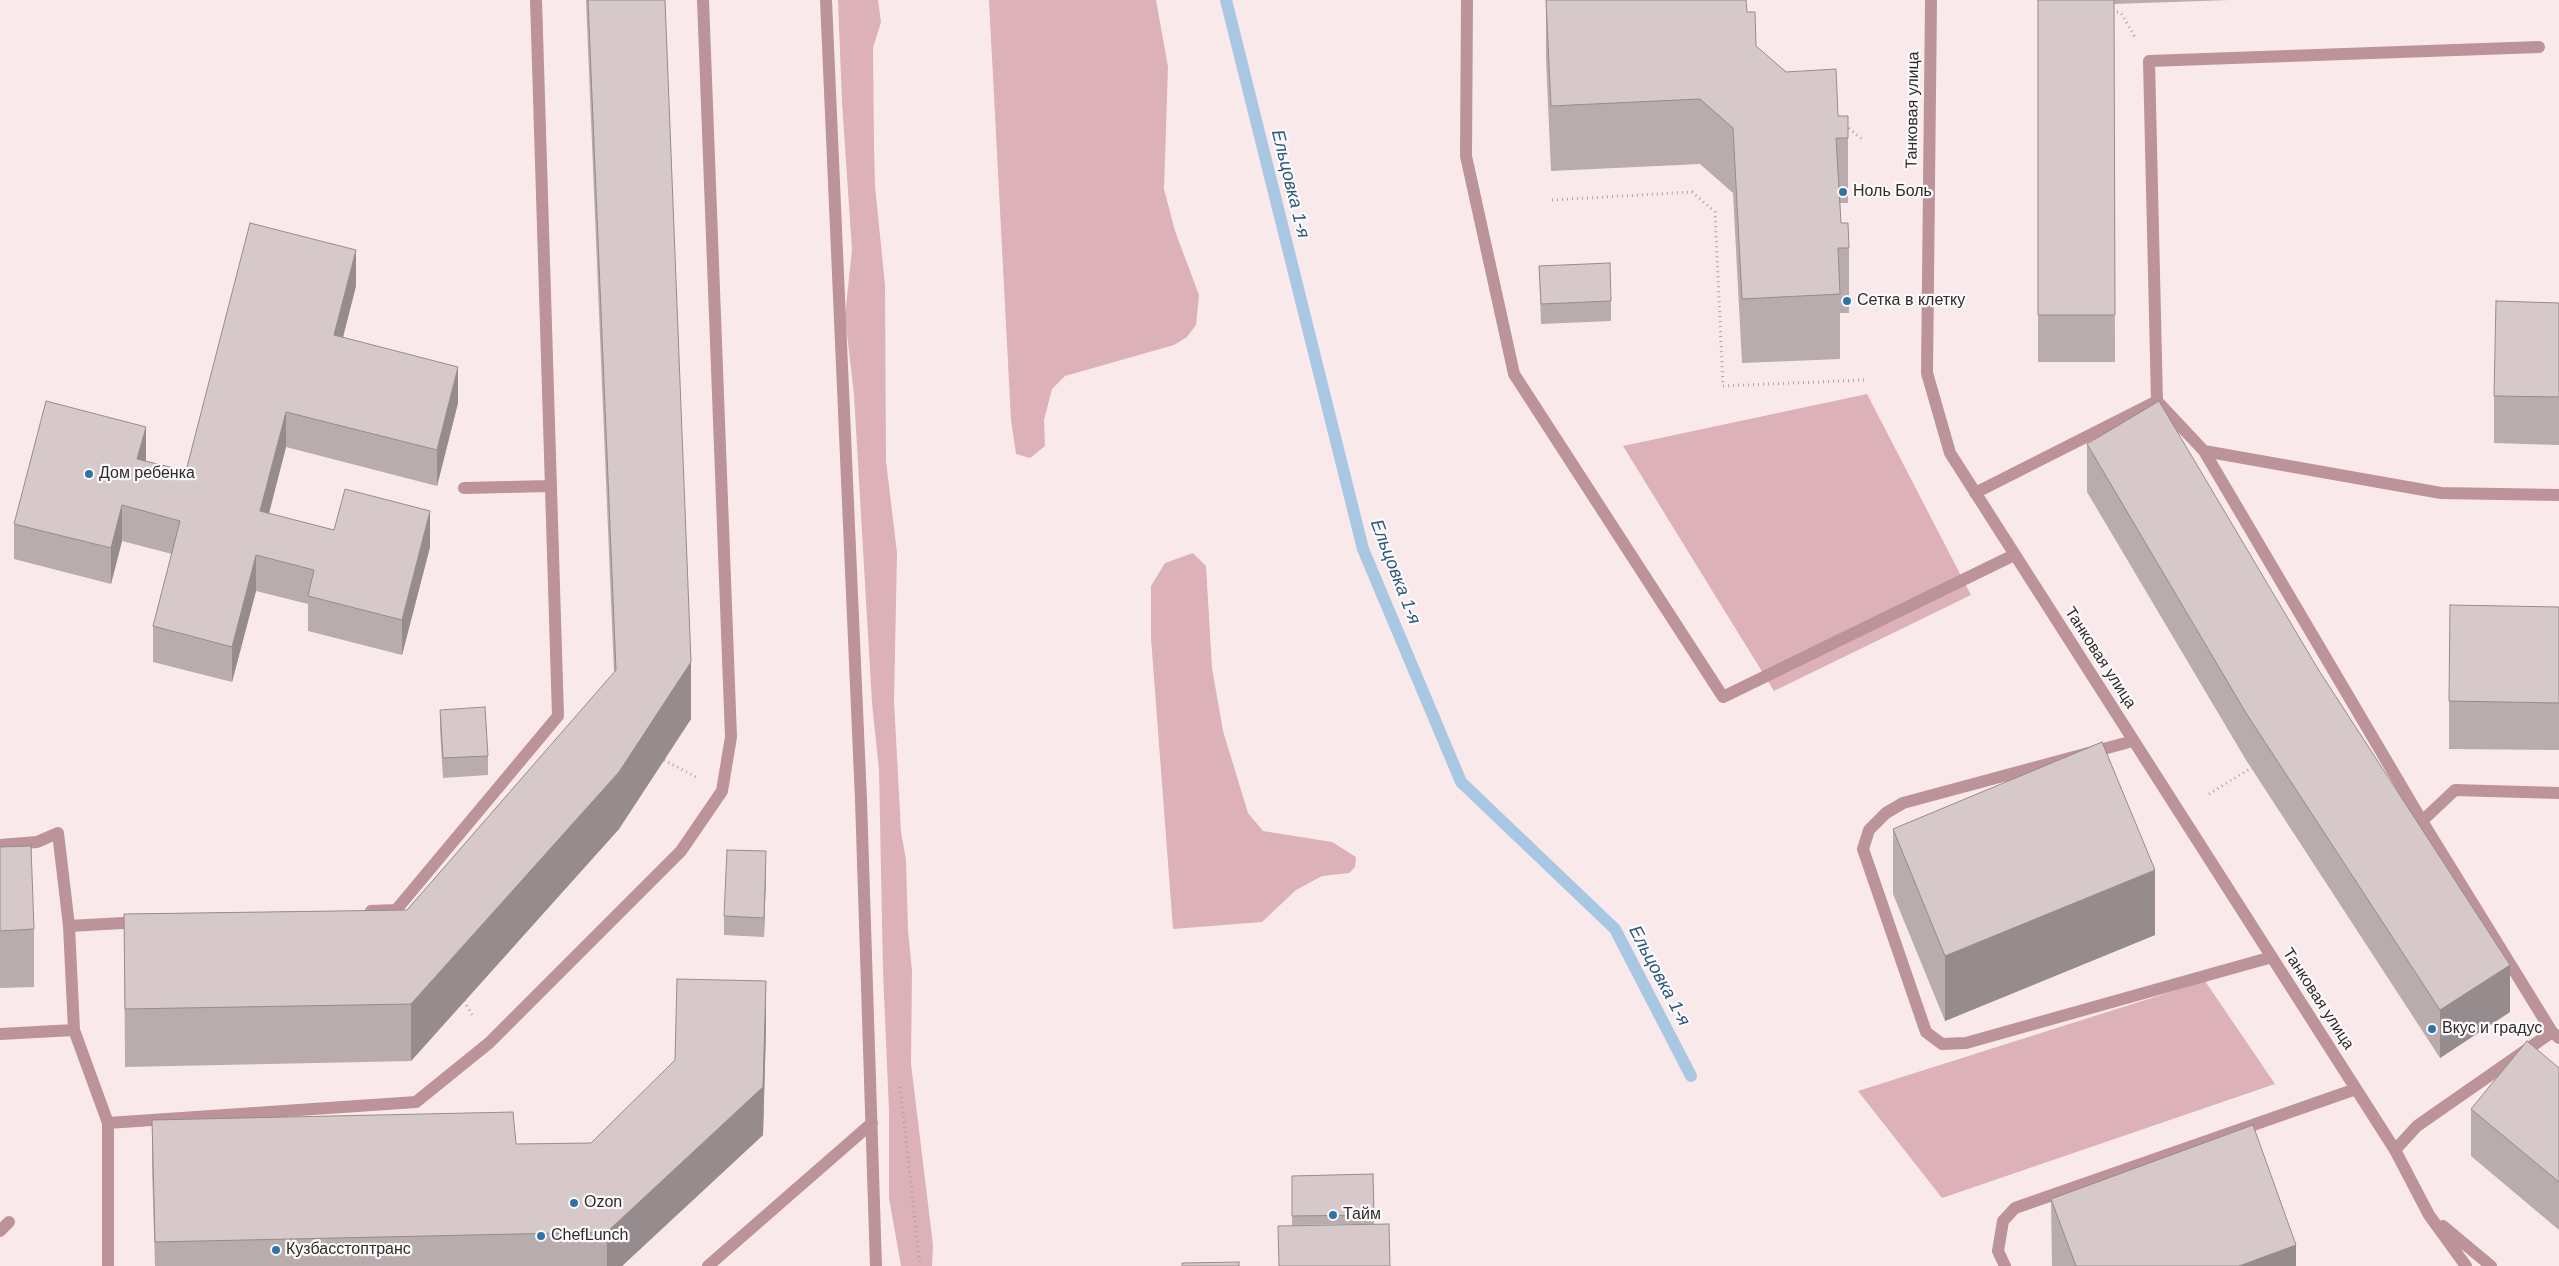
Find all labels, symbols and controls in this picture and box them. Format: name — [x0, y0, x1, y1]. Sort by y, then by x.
street label: Танковая улица — [1902, 51, 1924, 169]
water label: Ельцовка 1-я — [1266, 128, 1314, 240]
place label: Ноль Боль — [1853, 182, 1932, 202]
marker: Ноль Боль — [1837, 186, 1849, 198]
place label: Сетка в клетку — [1857, 291, 1965, 311]
marker: Сетка в клетку — [1841, 295, 1853, 307]
place label: Дом ребенка — [99, 464, 195, 484]
marker: Дом ребенка — [83, 468, 95, 480]
water label: Ельцовка 1-я — [1365, 517, 1425, 627]
street label: Танковая улица — [2060, 604, 2140, 712]
water label: Ельцовка 1-я — [1624, 922, 1694, 1030]
street label: Танковая улица — [2278, 945, 2358, 1053]
place label: Вкус и градус — [2442, 1019, 2542, 1039]
marker: Вкус и градус — [2426, 1023, 2438, 1035]
place label: Ozon — [584, 1193, 622, 1213]
marker: Ozon — [568, 1197, 580, 1209]
place label: Тайм — [1343, 1205, 1381, 1225]
marker: Тайм — [1327, 1209, 1339, 1221]
place label: ChefLunch — [551, 1226, 628, 1246]
marker: ChefLunch — [535, 1230, 547, 1242]
place label: Кузбасстоптранс — [286, 1240, 411, 1260]
marker: Кузбасстоптранс — [270, 1244, 282, 1256]

